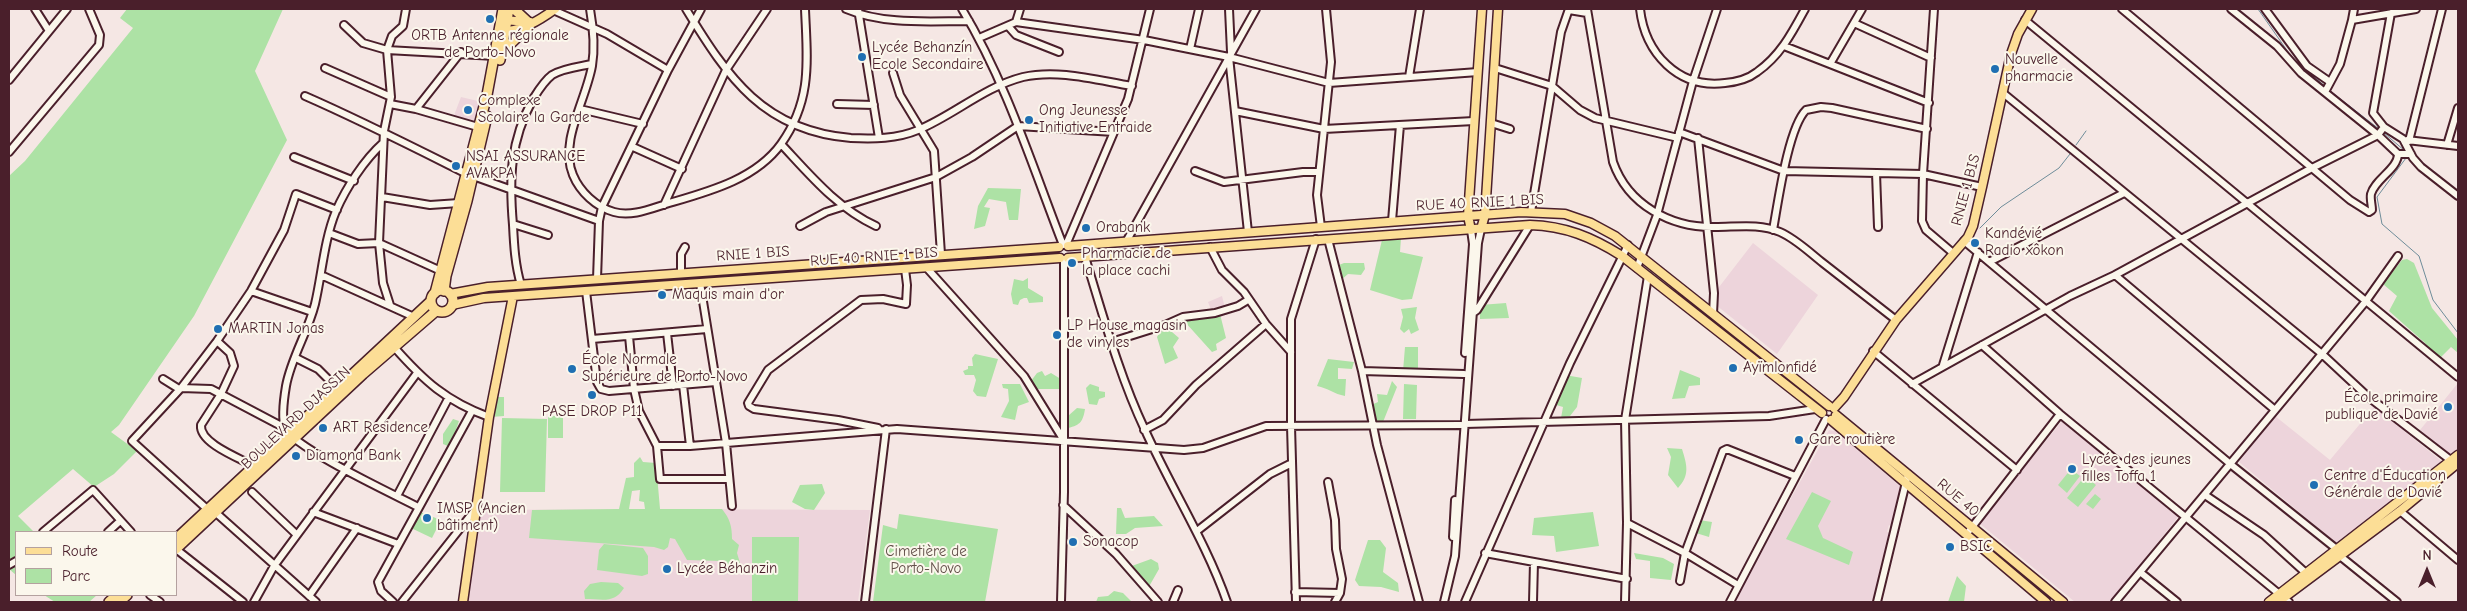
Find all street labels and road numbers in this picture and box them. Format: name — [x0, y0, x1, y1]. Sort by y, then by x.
street label: RNIE 1 BIS — [1948, 152, 1984, 228]
street label: RUE 40 RNIE 1 BIS — [1416, 191, 1544, 215]
street label: RNIE 1 BIS — [716, 242, 790, 266]
street label: RUE 40 RNIE 1 BIS — [810, 244, 938, 270]
street label: BOULEVARD DJASSIN — [238, 363, 354, 473]
street label: RUE 40 — [1933, 475, 1983, 521]

